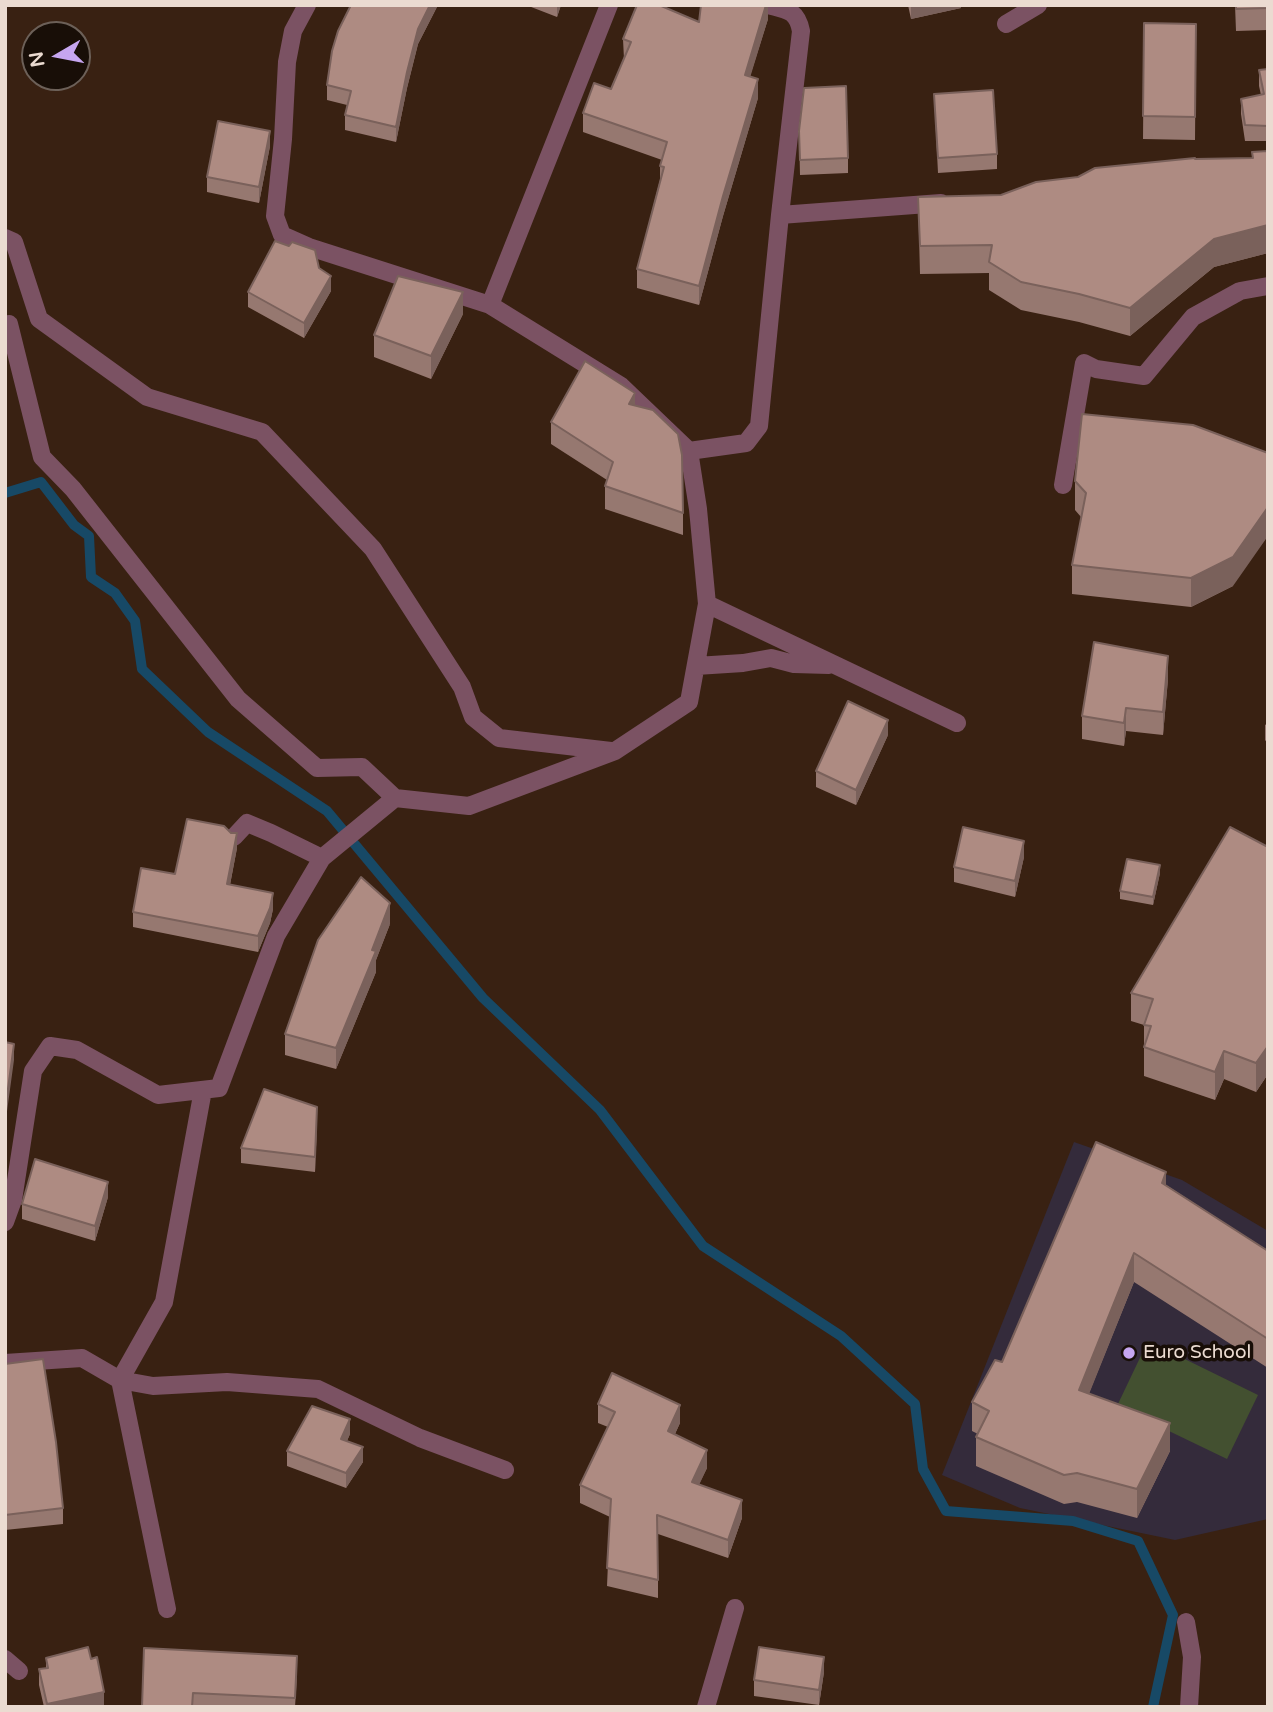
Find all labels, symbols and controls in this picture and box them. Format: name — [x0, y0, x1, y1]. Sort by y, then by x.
north arrow — [21, 21, 91, 91]
text: N — [25, 50, 49, 69]
place label: Euro School — [1143, 1342, 1251, 1364]
marker: Euro School — [1121, 1345, 1137, 1361]

